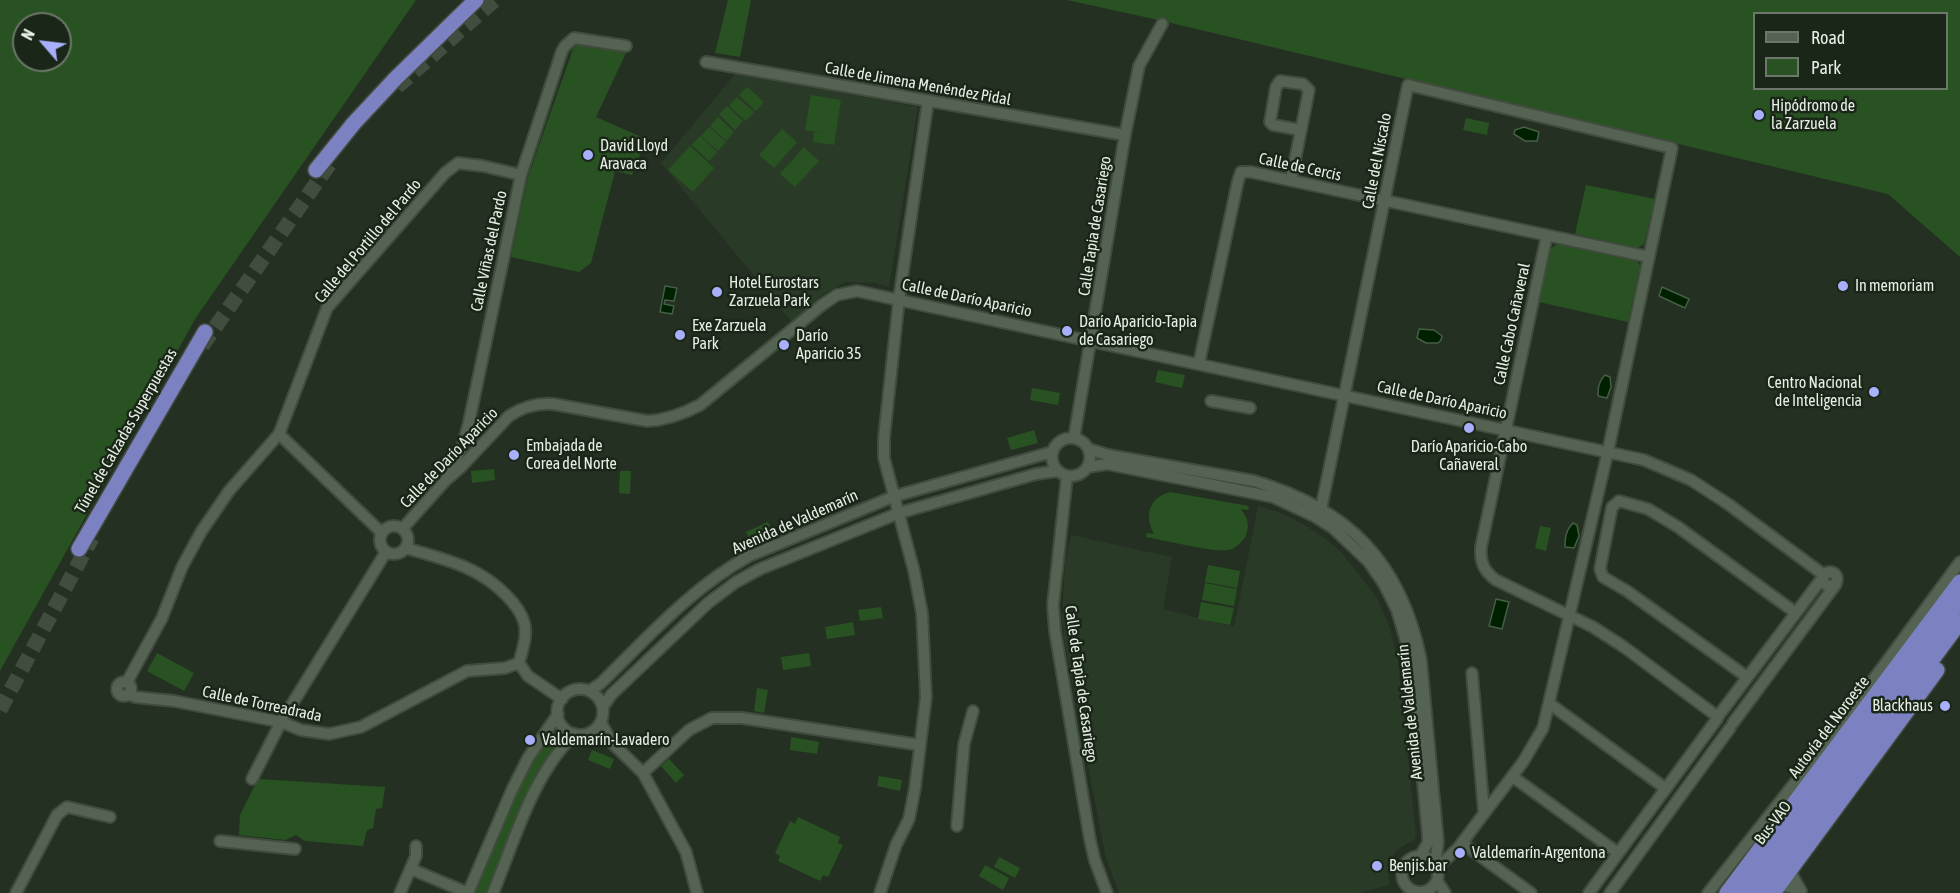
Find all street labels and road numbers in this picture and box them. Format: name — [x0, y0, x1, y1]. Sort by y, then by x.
street label: Calle de Jimena Menéndez Pidal — [824, 58, 1012, 110]
street label: Calle del Níscalo — [1358, 111, 1396, 211]
street label: Calle de Cercis — [1257, 149, 1343, 185]
street label: Calle Tapia de Casariego — [1074, 155, 1116, 297]
street label: Calle del Portillo del Pardo — [311, 175, 425, 307]
street label: Calle Viñas del Pardo — [467, 189, 511, 313]
street label: Calle Cabo Cañaveral — [1490, 261, 1534, 387]
street label: Calle de Darío Aparicio — [900, 275, 1034, 321]
street label: Túnel de Calzadas Superpuestas — [71, 345, 181, 517]
street label: Calle de Darío Aparicio — [1375, 377, 1509, 423]
street label: Calle de Darío Aparicio — [396, 404, 502, 512]
street label: Avenida de Valdemarín — [729, 486, 861, 558]
street label: Calle de Tapia de Casariego — [1060, 604, 1102, 764]
street label: Avenida de Valdemarín — [1393, 643, 1427, 781]
street label: Autovía del Noroeste — [1785, 672, 1873, 782]
street label: Calle de Torreadrada — [201, 682, 323, 726]
street label: Bus-VAO — [1750, 797, 1796, 849]

